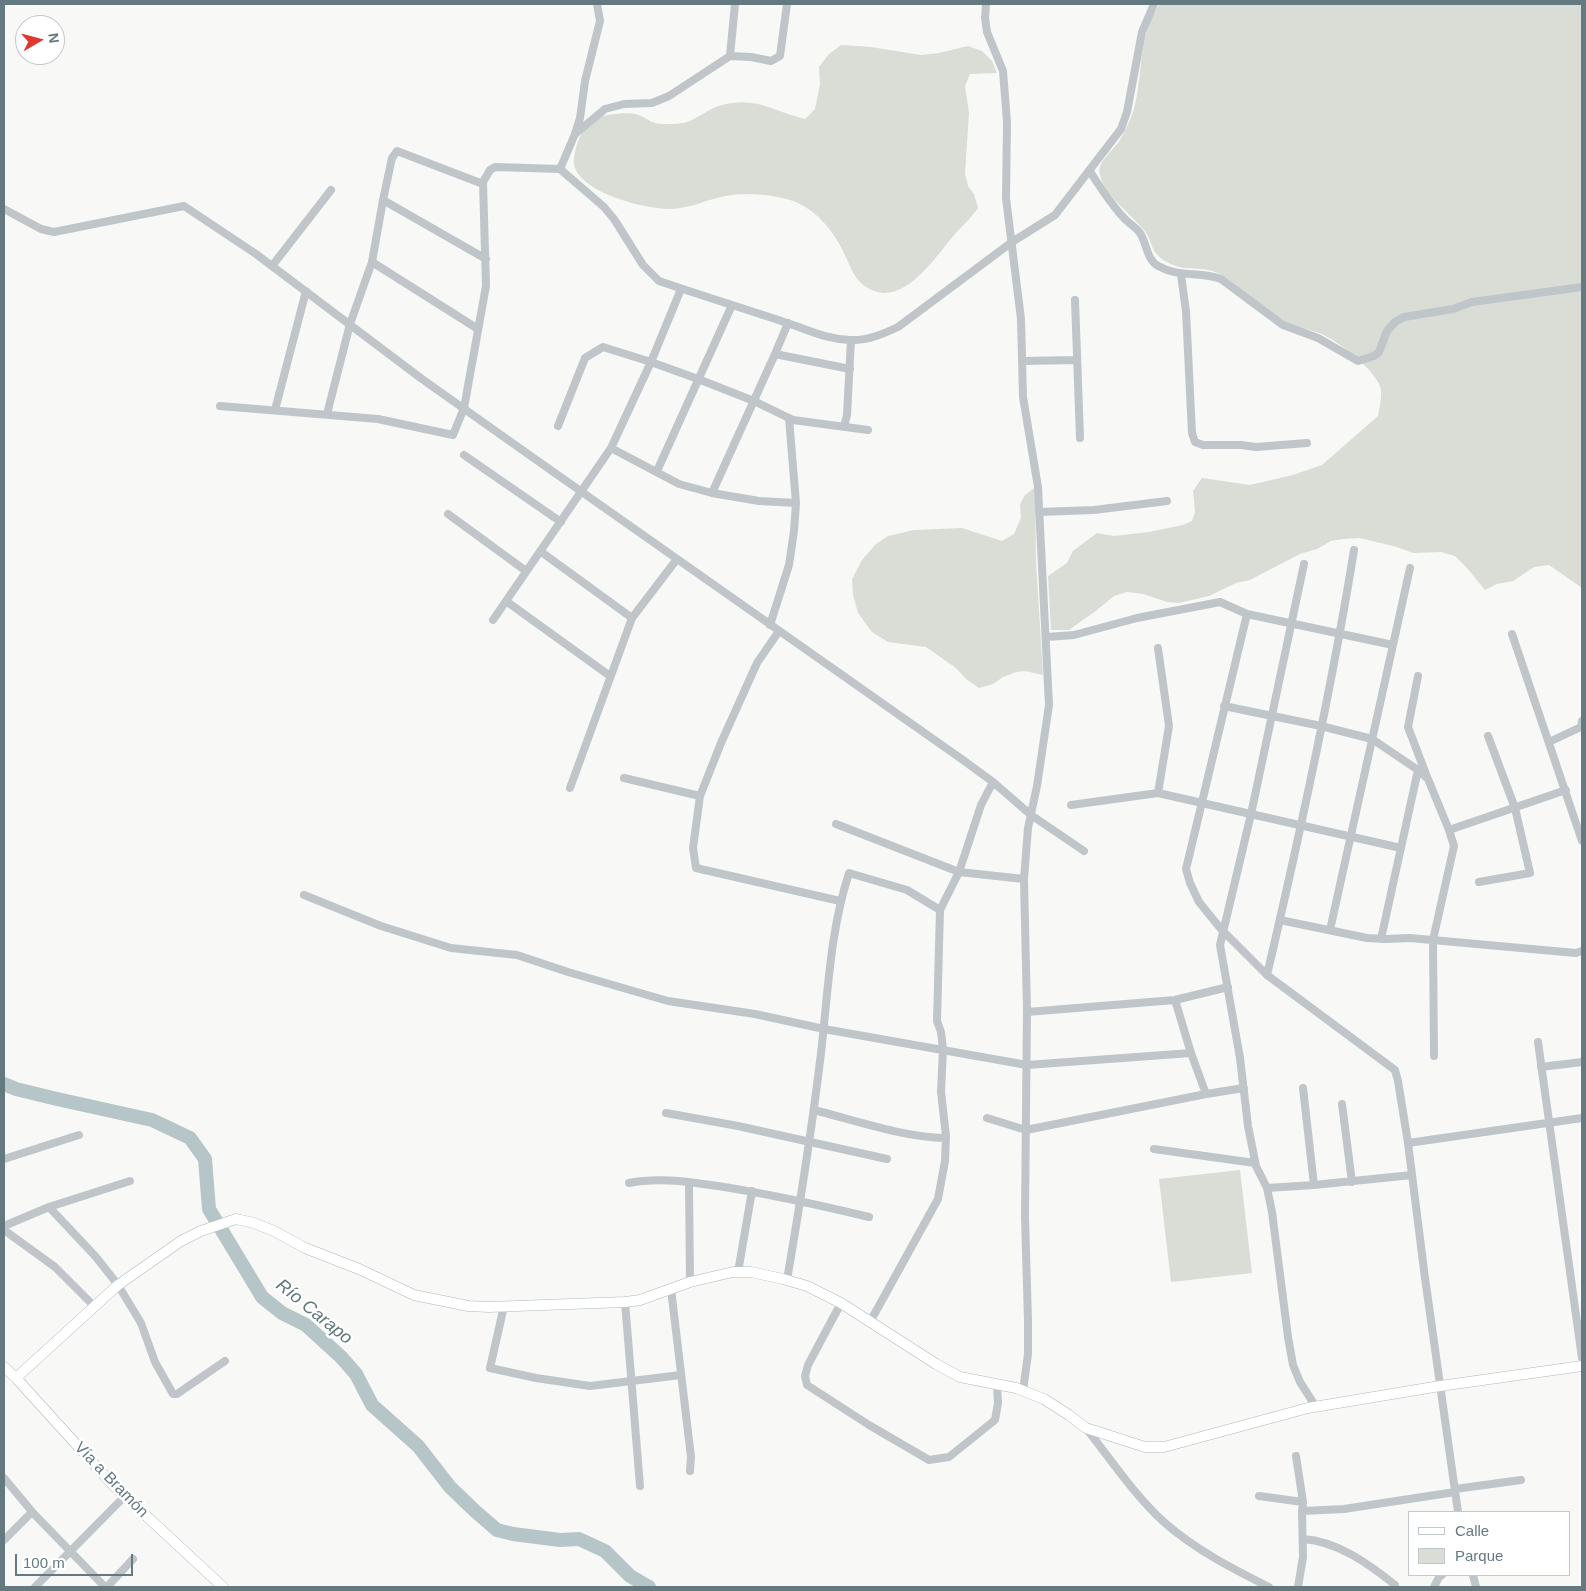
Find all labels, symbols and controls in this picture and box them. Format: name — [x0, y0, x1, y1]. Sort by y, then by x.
north arrow — [15, 15, 65, 65]
text: N — [45, 32, 62, 44]
water label: Río Carapo — [271, 1275, 357, 1349]
street label: Vía a Bramón — [70, 1438, 152, 1522]
legend — [1408, 1511, 1571, 1576]
text: Calle — [1455, 1522, 1489, 1539]
scale bar — [18, 1544, 135, 1576]
text: Parque — [1455, 1547, 1503, 1564]
text: 100 m — [23, 1554, 65, 1571]

